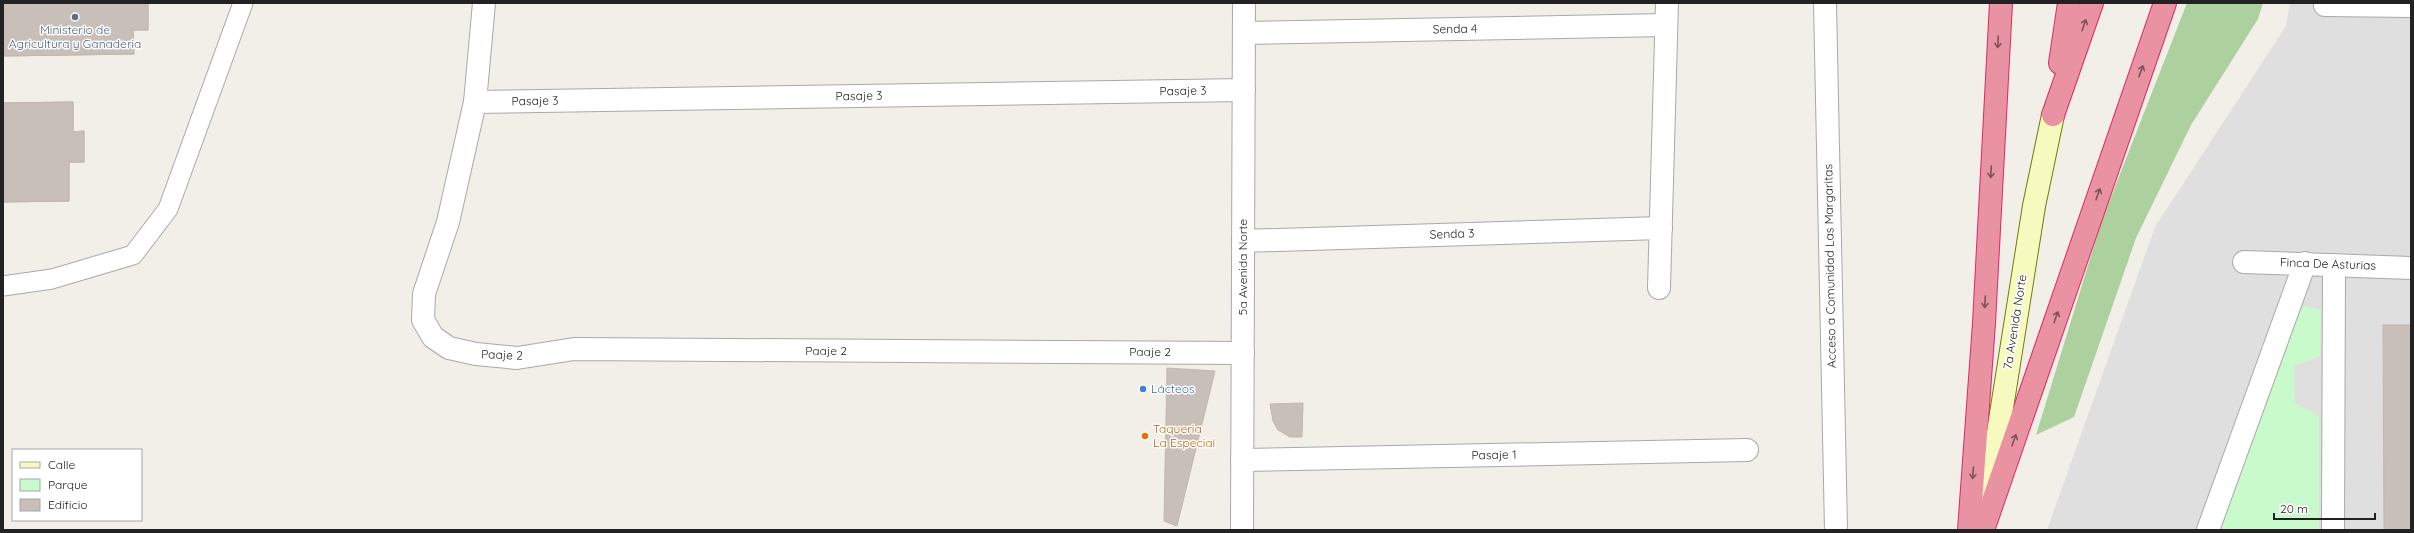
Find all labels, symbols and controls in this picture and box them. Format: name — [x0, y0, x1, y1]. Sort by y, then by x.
marker: Ministerio de Agricultura y Ganaderia — [70, 12, 80, 22]
one-way arrow — [2081, 19, 2088, 32]
street label: Senda 4 — [1433, 21, 1477, 36]
place label: Ministerio de Agricultura y Ganaderia — [9, 22, 141, 51]
one-way arrow — [1994, 35, 2001, 48]
one-way arrow — [2137, 66, 2145, 78]
street label: Pasaje 3 — [1159, 83, 1207, 98]
street label: Pasaje 3 — [835, 88, 883, 103]
street label: Pasaje 3 — [511, 93, 559, 108]
street label: Acceso a Comunidad Las Margaritas — [1820, 163, 1839, 368]
one-way arrow — [1987, 165, 1995, 178]
one-way arrow — [2095, 188, 2102, 201]
street label: 5a Avenida Norte — [1235, 219, 1250, 315]
street label: Senda 3 — [1429, 225, 1475, 242]
street label: Finca De Asturias — [2280, 254, 2377, 273]
street label: 7a Avenida Norte — [2000, 273, 2029, 370]
one-way arrow — [1981, 295, 1988, 308]
one-way arrow — [2052, 311, 2060, 323]
street label: Paaje 2 — [805, 343, 847, 358]
street label: Paaje 2 — [1129, 344, 1171, 359]
street label: Paaje 2 — [481, 346, 523, 363]
place label: Lácteos — [1151, 381, 1195, 396]
marker: Lácteos — [1138, 384, 1148, 394]
place label: Taqueria La Especial — [1153, 421, 1215, 450]
marker: Taqueria La Especial — [1140, 431, 1150, 441]
one-way arrow — [2010, 434, 2018, 446]
street label: Pasaje 1 — [1471, 447, 1517, 462]
legend — [12, 449, 142, 521]
text: Calle — [48, 457, 76, 472]
one-way arrow — [1970, 466, 1977, 479]
text: Parque — [48, 477, 88, 492]
scale bar — [2274, 495, 2375, 521]
text: Edificio — [48, 497, 88, 512]
text: 20 m — [2280, 501, 2308, 516]

